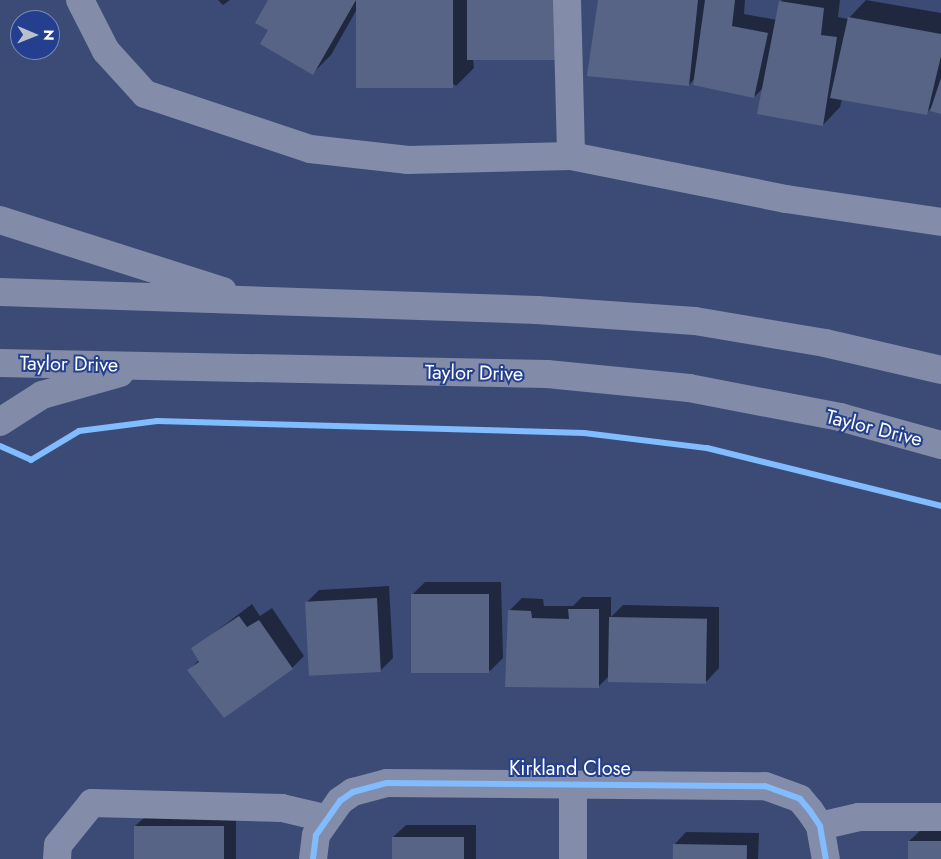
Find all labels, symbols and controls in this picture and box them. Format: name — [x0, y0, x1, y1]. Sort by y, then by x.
north arrow — [10, 10, 60, 60]
text: N — [39, 30, 59, 41]
street label: Taylor Drive — [20, 351, 118, 377]
street label: Taylor Drive — [425, 360, 523, 386]
street label: Taylor Drive — [823, 404, 925, 452]
street label: Kirkland Close — [509, 756, 631, 780]

